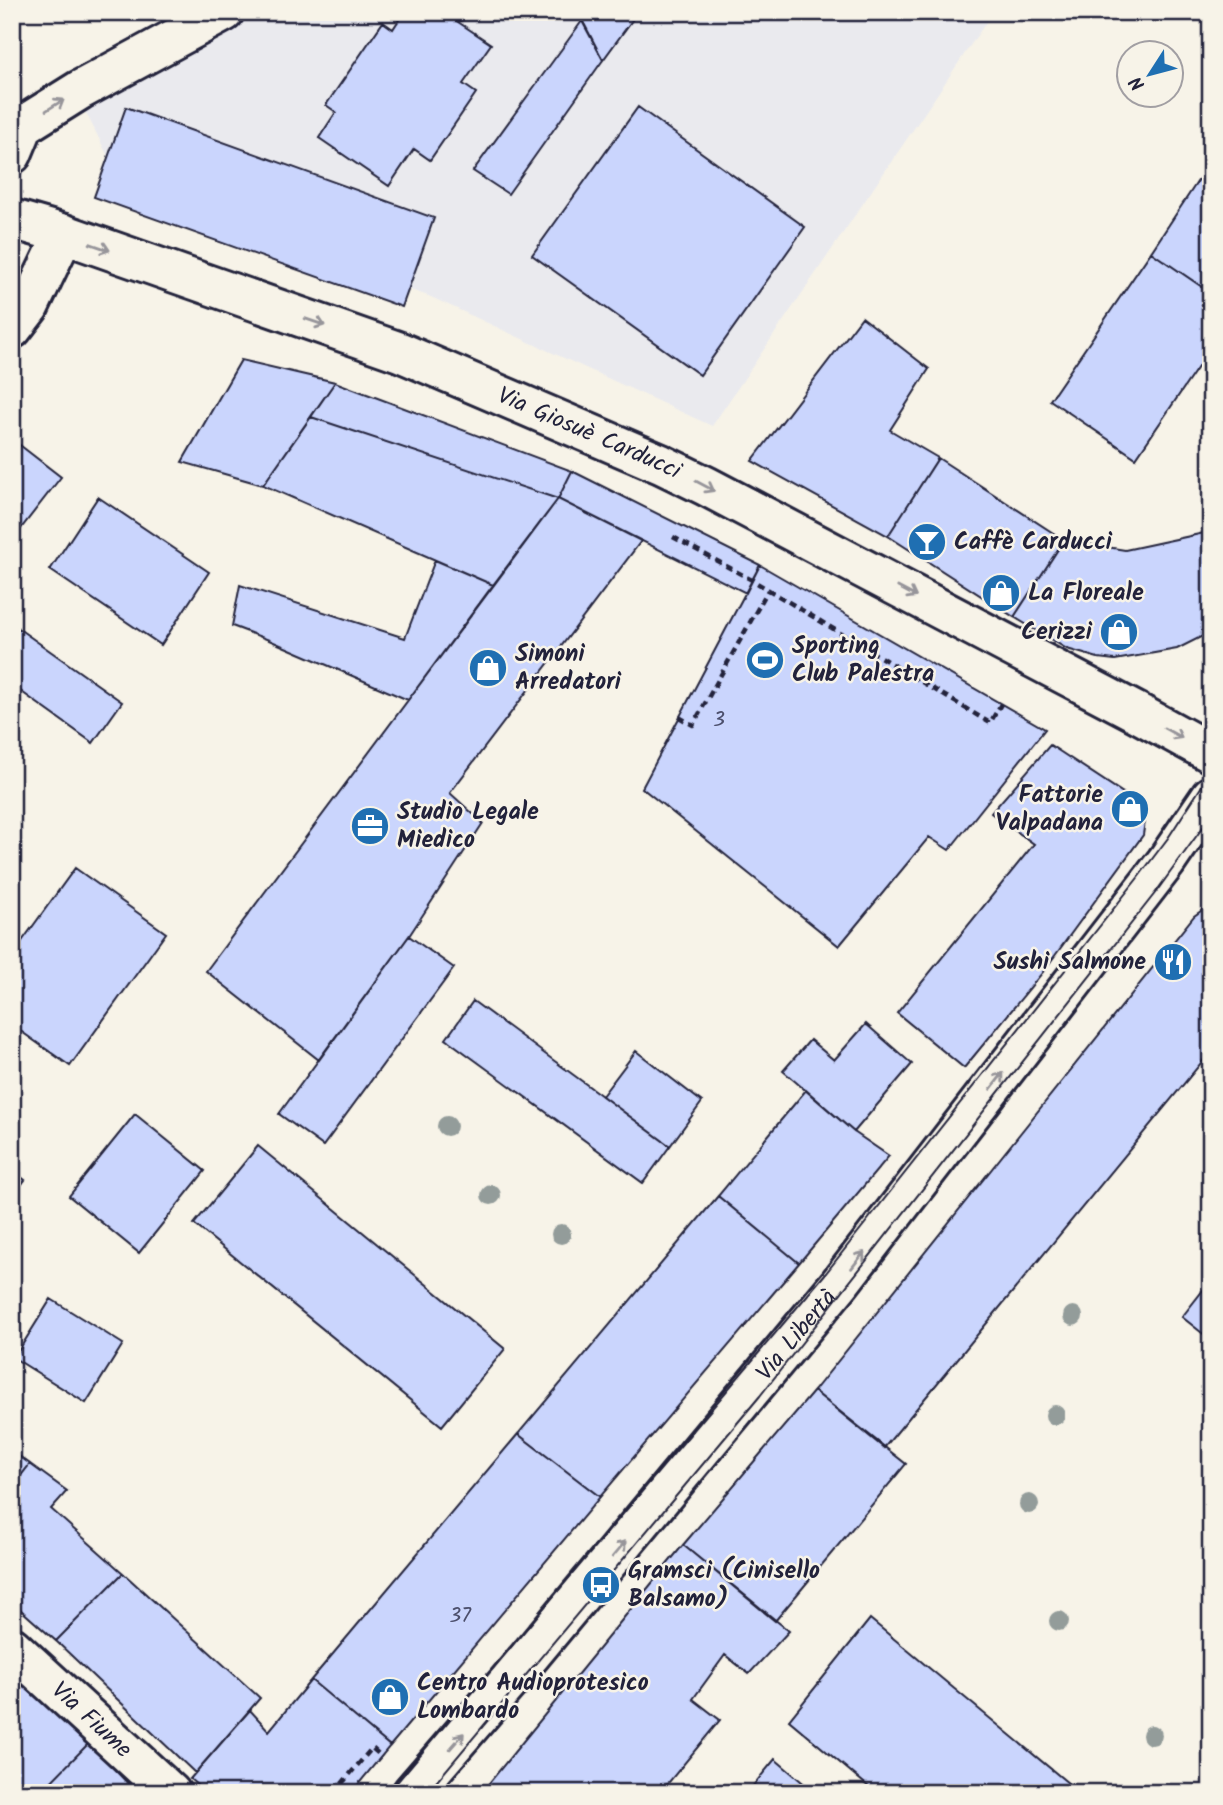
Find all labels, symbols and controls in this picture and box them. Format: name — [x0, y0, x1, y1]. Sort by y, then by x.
north arrow — [1114, 38, 1184, 108]
text: N — [1122, 69, 1154, 96]
one-way arrow — [45, 98, 65, 112]
one-way arrow — [89, 242, 111, 254]
one-way arrow — [304, 317, 326, 330]
street label: Via Giosuè Carducci — [491, 376, 689, 491]
one-way arrow — [695, 479, 715, 493]
bar icon: Caffè Carducci — [906, 521, 948, 563]
place label: Caffè Carducci — [954, 523, 1113, 562]
shop icon: La Floreale — [980, 572, 1022, 614]
place label: La Floreale — [1028, 574, 1144, 613]
one-way arrow — [896, 586, 917, 599]
shop icon: Cerizzi — [1098, 611, 1140, 653]
place label: Cerizzi — [1021, 613, 1093, 652]
place label: Sporting Club Palestra — [792, 627, 934, 694]
place label: Simoni Arredatori — [515, 635, 622, 702]
sports icon: Sporting Club Palestra — [744, 639, 786, 681]
shop icon: Simoni Arredatori — [467, 647, 509, 689]
house number: 3 — [713, 704, 725, 737]
one-way arrow — [1163, 726, 1183, 740]
place label: Fattorie Valpadana — [996, 776, 1103, 843]
shop icon: Fattorie Valpadana — [1109, 788, 1151, 830]
place label: Studio Legale Miedico — [397, 793, 539, 860]
office icon: Studio Legale Miedico — [349, 805, 391, 847]
restaurant icon: Sushi Salmone — [1152, 941, 1194, 983]
place label: Sushi Salmone — [993, 943, 1146, 982]
one-way arrow — [990, 1072, 1005, 1090]
one-way arrow — [850, 1252, 865, 1270]
street label: Via Libertà — [746, 1280, 847, 1390]
one-way arrow — [611, 1541, 627, 1559]
place label: Gramsci (Cinisello Balsamo) — [628, 1552, 820, 1619]
bus stop icon: Gramsci (Cinisello Balsamo) — [580, 1564, 622, 1606]
house number: 37 — [449, 1600, 472, 1633]
place label: Centro Audioprotesico Lombardo — [417, 1664, 649, 1731]
street label: Via Fiume — [42, 1672, 141, 1768]
shop icon: Centro Audioprotesico Lombardo — [369, 1676, 411, 1718]
one-way arrow — [448, 1733, 464, 1751]

